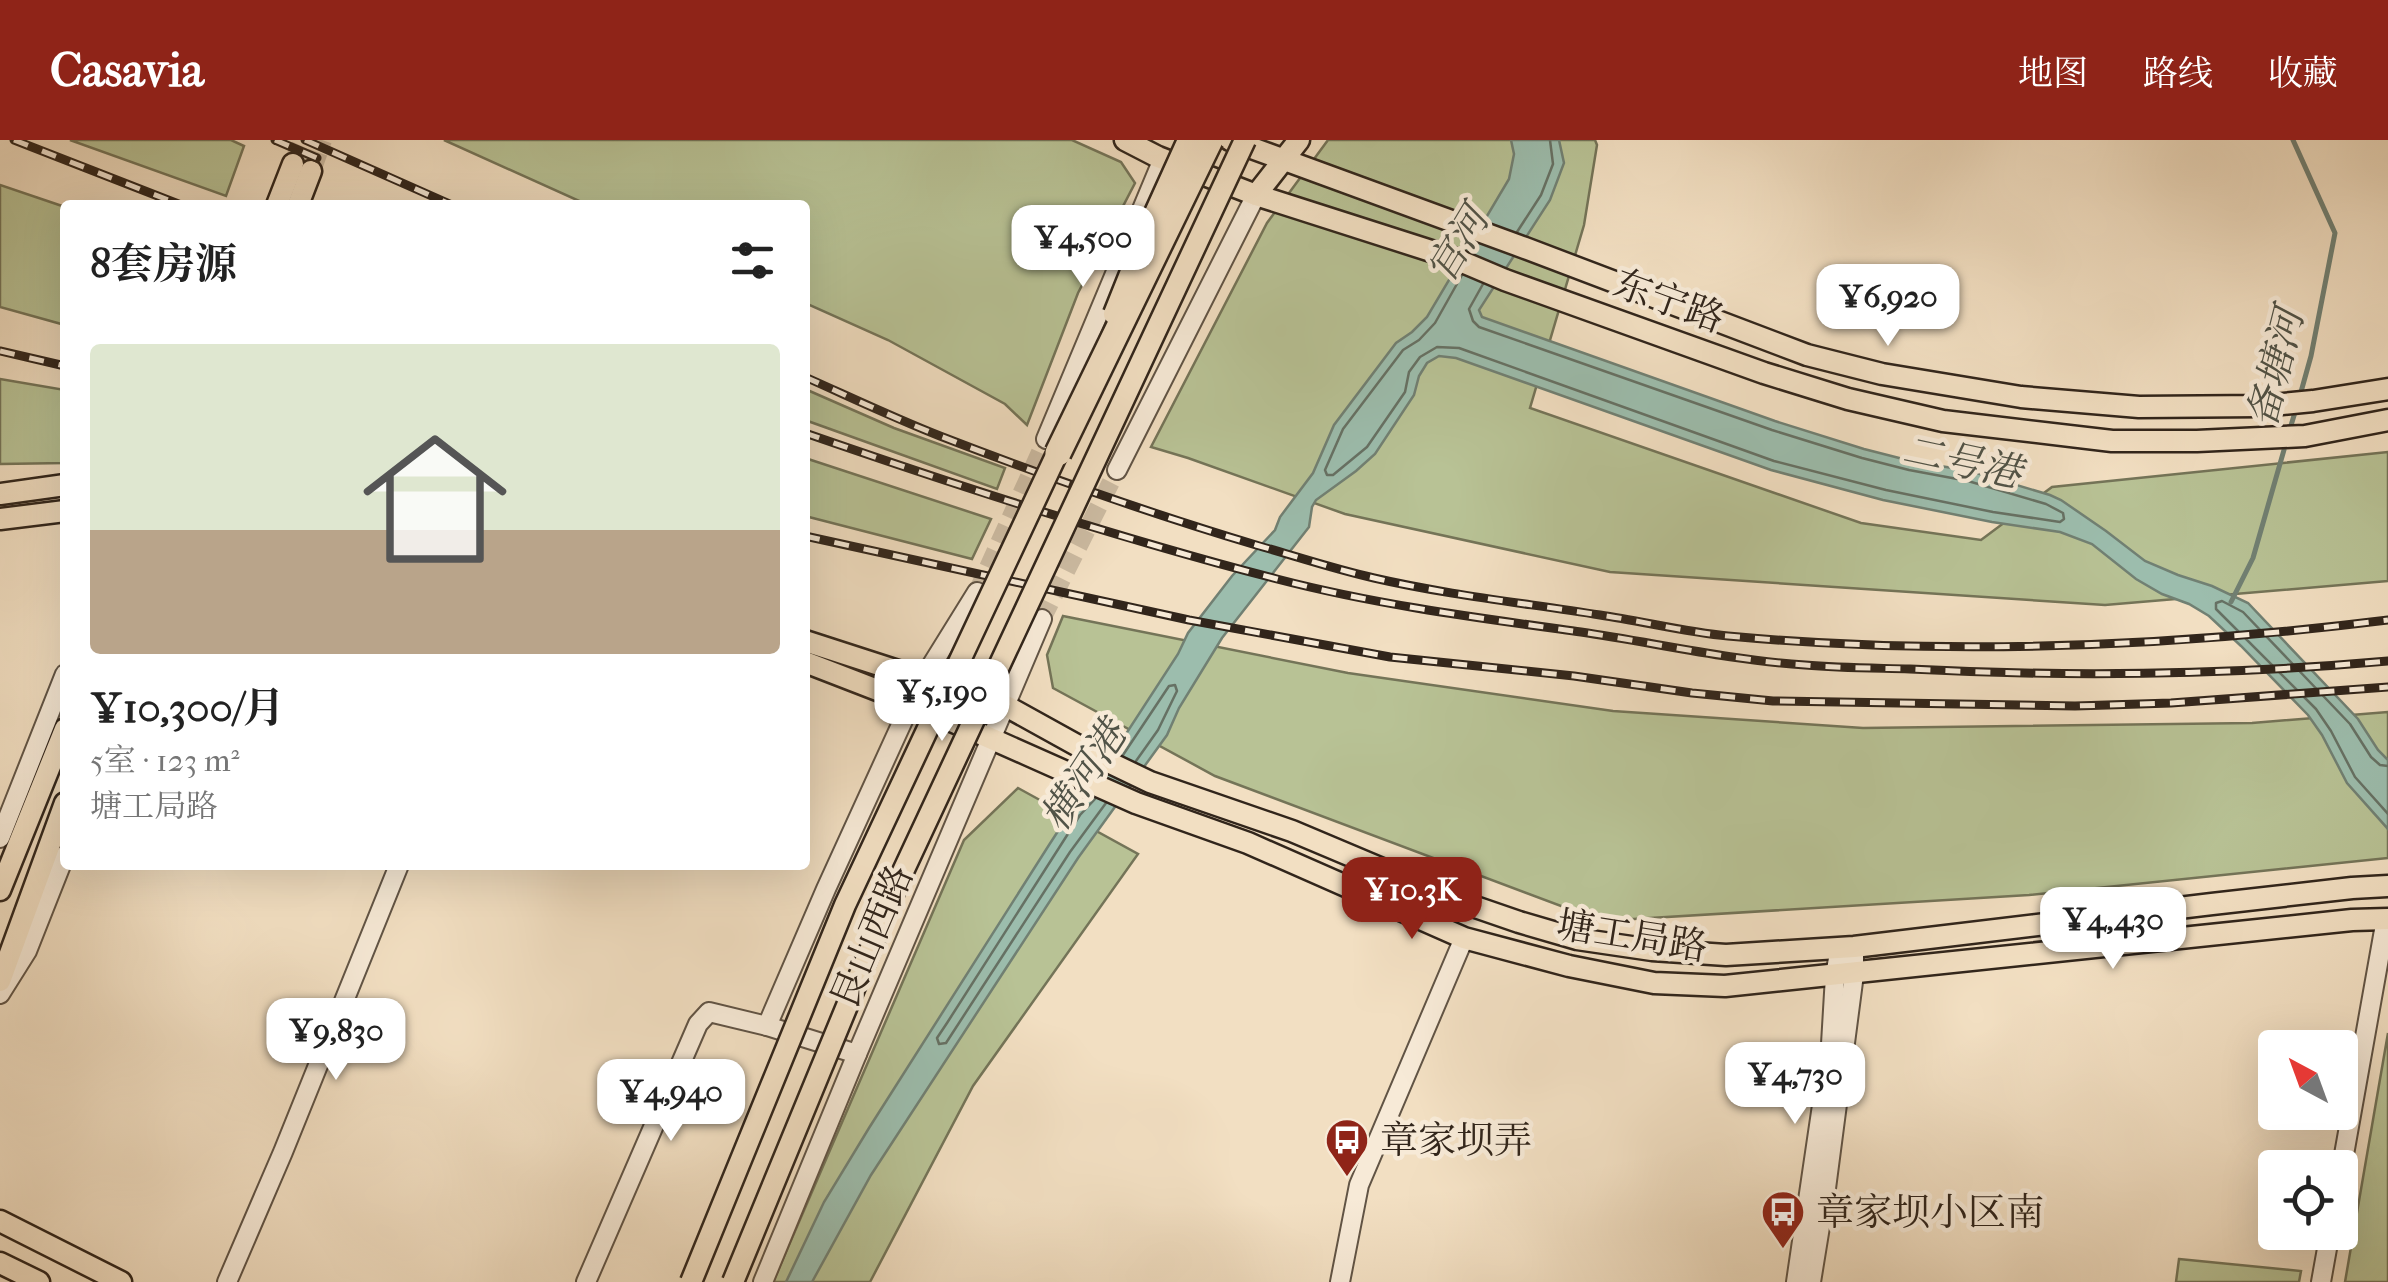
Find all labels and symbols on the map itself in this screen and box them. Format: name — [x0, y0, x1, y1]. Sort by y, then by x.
water label: 官河 — [1418, 194, 1501, 291]
pin: ¥4,500 — [1002, 205, 1164, 290]
street label: 东宁路 — [1608, 260, 1730, 342]
pin: ¥6,920 — [1807, 264, 1969, 349]
water label: 备塘河 — [2239, 298, 2314, 432]
water label: 二号港 — [1899, 427, 2030, 498]
pin: ¥5,190 — [861, 659, 1023, 744]
water label: 横河港 — [1032, 709, 1139, 839]
pin: ¥10.3K — [1331, 857, 1493, 942]
street label: 艮山西路 — [822, 858, 922, 1016]
pin: ¥4,430 — [2032, 887, 2194, 972]
street label: 塘工局路 — [1553, 902, 1711, 970]
pin: ¥9,830 — [255, 998, 417, 1083]
north arrow — [2258, 1030, 2358, 1130]
pin: ¥4,730 — [1714, 1042, 1876, 1127]
pin: ¥4,940 — [590, 1059, 752, 1144]
bus stop icon: 章家坝弄 — [1324, 1117, 1370, 1178]
place label: 章家坝弄 — [1380, 1118, 1532, 1163]
bus stop icon: 章家坝小区南 — [1760, 1189, 1806, 1250]
place label: 章家坝小区南 — [1816, 1190, 2044, 1235]

